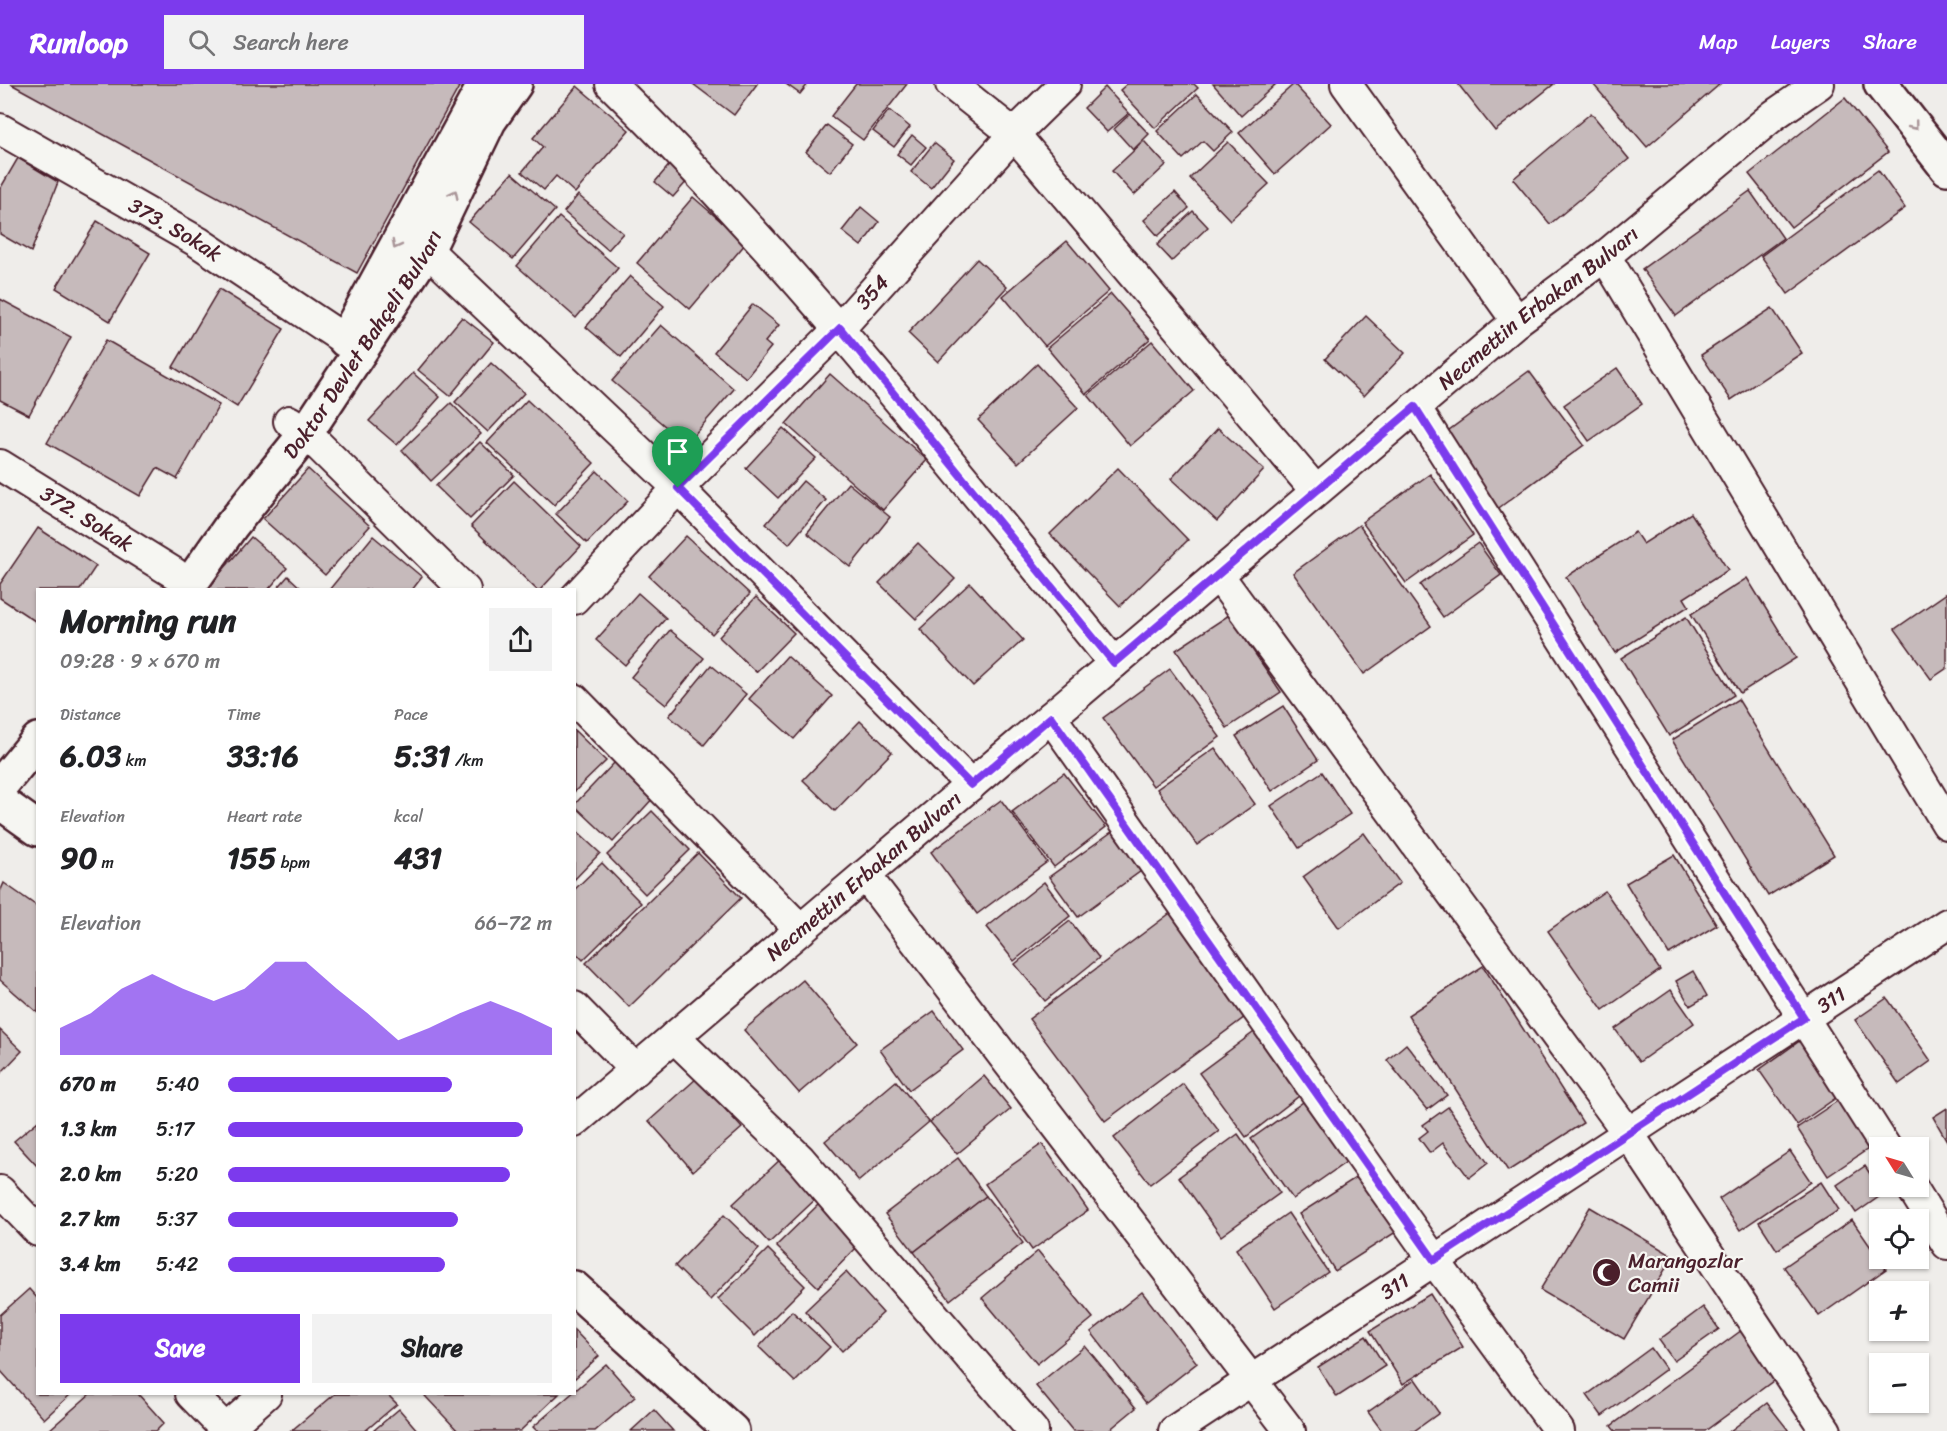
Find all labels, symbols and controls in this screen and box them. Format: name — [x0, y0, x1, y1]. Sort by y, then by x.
search box — [164, 15, 584, 69]
text: Runloop — [30, 18, 128, 67]
text: Search here — [233, 23, 349, 62]
text: Map — [1699, 23, 1738, 61]
text: Layers — [1771, 23, 1830, 61]
text: Share — [1863, 23, 1917, 61]
icon: search — [185, 26, 218, 59]
one-way arrow — [1906, 119, 1917, 130]
street label: 373. Sokak — [121, 187, 230, 272]
one-way arrow — [447, 190, 458, 201]
street label: Necmettin Erbakan Bulvarı — [1429, 216, 1648, 400]
street label: Doktor Devlet Bahçeli Bulvarı — [273, 223, 453, 468]
one-way arrow — [392, 239, 403, 250]
street label: 354 — [846, 265, 899, 319]
pin — [652, 426, 703, 488]
icon: arrive — [661, 435, 694, 468]
street label: 372. Sokak — [32, 475, 141, 562]
text: Morning run — [60, 592, 236, 650]
button: share — [489, 608, 552, 671]
text: 09:28 · 9 × 670 m — [60, 644, 220, 679]
text: Distance — [60, 700, 121, 729]
text: Time — [227, 700, 261, 729]
text: Pace — [394, 700, 428, 729]
text: 6.03 — [60, 729, 122, 783]
text: 33:16 — [227, 729, 299, 783]
text: 5:31 — [394, 729, 451, 783]
text: km — [122, 746, 146, 775]
text: /km — [451, 746, 484, 775]
street label: Necmettin Erbakan Bulvarı — [757, 781, 971, 971]
text: Elevation — [60, 802, 125, 831]
text: Heart rate — [227, 802, 302, 831]
text: kcal — [394, 802, 423, 831]
text: 90 — [60, 831, 97, 885]
text: 155 — [227, 831, 277, 885]
text: 431 — [394, 831, 442, 885]
text: m — [97, 848, 114, 877]
text: bpm — [277, 848, 310, 877]
text: Elevation — [60, 906, 141, 941]
text: 66–72 m — [474, 906, 552, 941]
street label: 311 — [1808, 976, 1854, 1024]
text: 670 m — [60, 1067, 116, 1102]
text: 5:40 — [156, 1067, 199, 1102]
text: 1.3 km — [60, 1112, 117, 1147]
text: 5:17 — [156, 1112, 194, 1147]
north arrow — [1869, 1137, 1929, 1197]
map controls — [1869, 1137, 1929, 1413]
text: 2.0 km — [60, 1157, 121, 1192]
text: 5:20 — [156, 1157, 198, 1192]
text: 2.7 km — [60, 1202, 120, 1237]
text: 5:37 — [156, 1202, 197, 1237]
button: locate — [1869, 1209, 1929, 1269]
place label: Marangozlar Camii — [1628, 1242, 1744, 1304]
text: 3.4 km — [60, 1247, 121, 1282]
text: 5:42 — [156, 1247, 198, 1282]
mosque icon: Marangozlar Camii — [1591, 1257, 1623, 1289]
street label: 311 — [1372, 1262, 1418, 1310]
button: + — [1869, 1281, 1929, 1341]
button: Save — [60, 1314, 300, 1383]
button: Share — [312, 1314, 552, 1383]
button: − — [1869, 1353, 1929, 1413]

